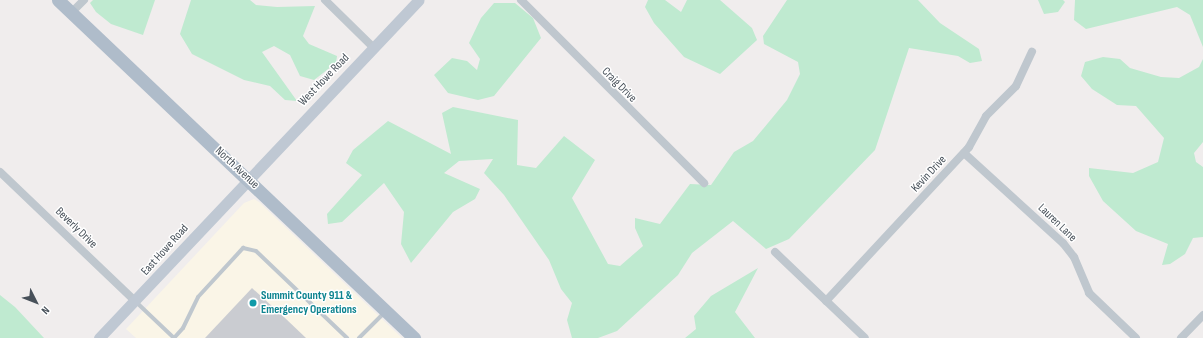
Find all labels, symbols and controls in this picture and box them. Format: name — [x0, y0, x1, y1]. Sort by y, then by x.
street label: West Howe Road — [296, 51, 352, 109]
street label: Craig Drive — [599, 65, 639, 105]
street label: North Avenue — [212, 144, 262, 192]
street label: Kevin Drive — [908, 153, 950, 195]
street label: Lauren Lane — [1035, 201, 1079, 245]
street label: Beverly Drive — [52, 205, 100, 251]
street label: East Howe Road — [138, 222, 192, 278]
north arrow — [16, 282, 56, 322]
place label: Summit County 911 & Emergency Operations — [261, 289, 357, 317]
marker: Summit County 911 & Emergency Operations — [248, 298, 258, 308]
text: N — [38, 304, 52, 317]

